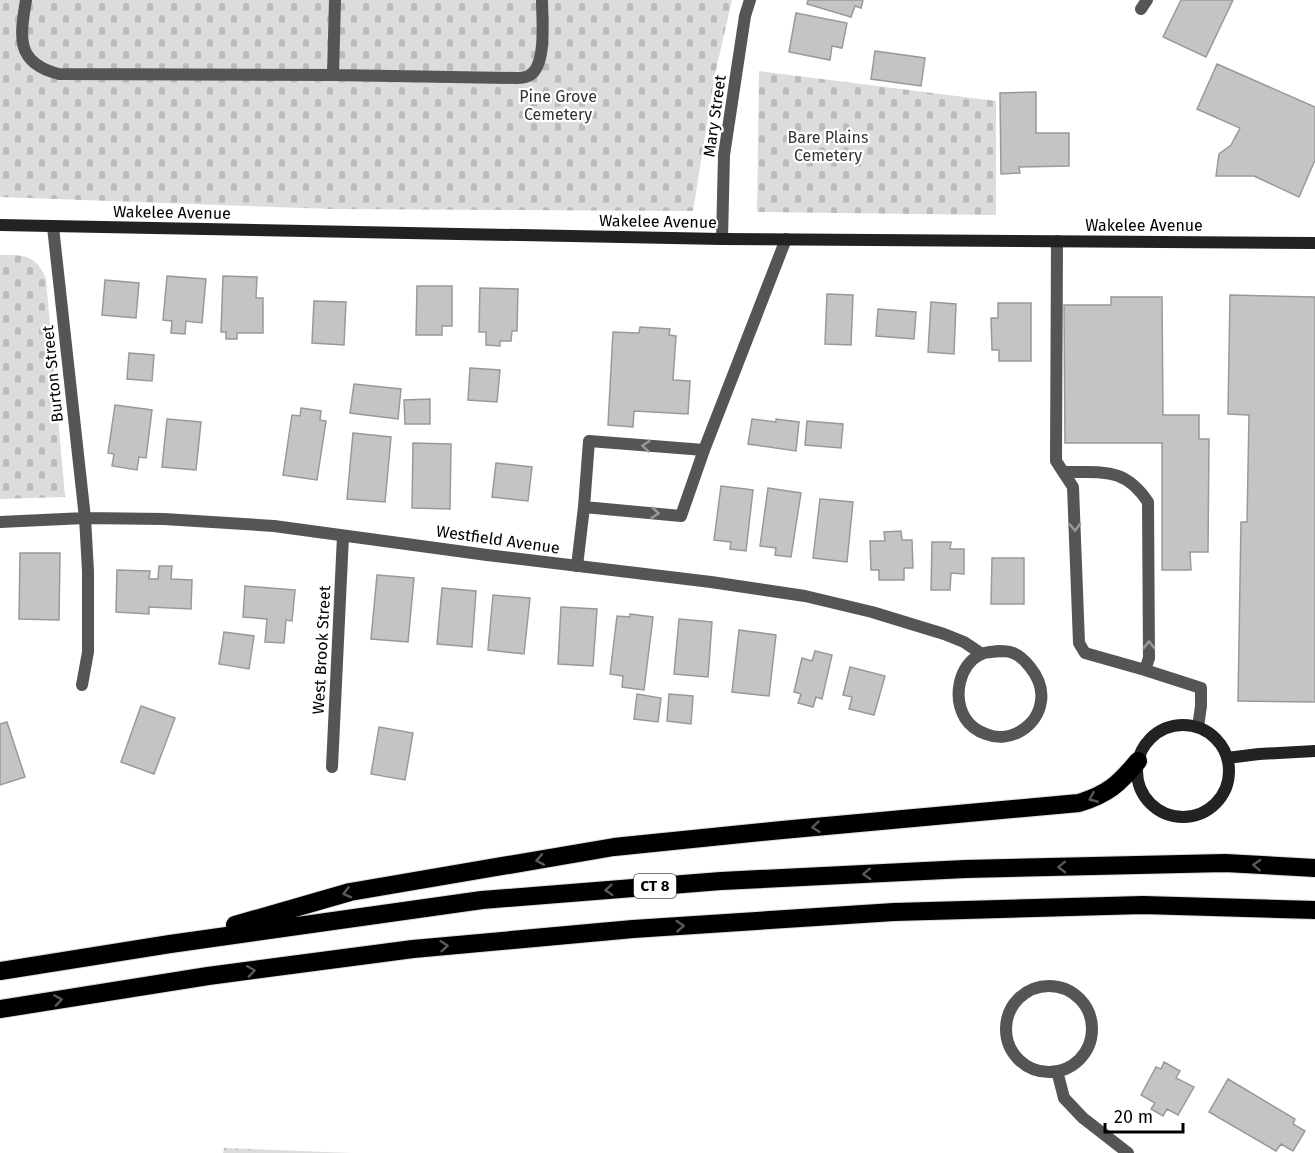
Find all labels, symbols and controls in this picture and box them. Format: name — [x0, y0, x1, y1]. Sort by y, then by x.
street label: Mary Street — [699, 74, 730, 158]
park label: Pine Grove Cemetery — [519, 87, 597, 124]
park label: Bare Plains Cemetery — [788, 128, 868, 165]
street label: Wakelee Avenue — [113, 202, 231, 223]
street label: Wakelee Avenue — [599, 211, 717, 232]
street label: Wakelee Avenue — [1085, 216, 1203, 235]
street label: Burton Street — [38, 324, 67, 423]
one-way arrow — [641, 439, 650, 452]
one-way arrow — [651, 506, 660, 519]
street label: Westfield Avenue — [435, 521, 561, 558]
one-way arrow — [1068, 523, 1081, 532]
street label: West Brook Street — [309, 585, 334, 715]
one-way arrow — [1143, 641, 1155, 650]
one-way arrow — [1089, 791, 1100, 803]
one-way arrow — [812, 820, 821, 833]
one-way arrow — [535, 853, 545, 866]
one-way arrow — [1252, 858, 1261, 871]
one-way arrow — [1057, 860, 1066, 873]
one-way arrow — [862, 867, 871, 880]
road number: CT 8 — [634, 874, 676, 898]
one-way arrow — [605, 883, 614, 896]
one-way arrow — [343, 886, 353, 899]
one-way arrow — [676, 919, 685, 932]
one-way arrow — [439, 940, 449, 953]
one-way arrow — [246, 965, 255, 977]
one-way arrow — [53, 994, 62, 1006]
scale bar — [1105, 1096, 1183, 1134]
text: 20 m — [1114, 1106, 1153, 1128]

